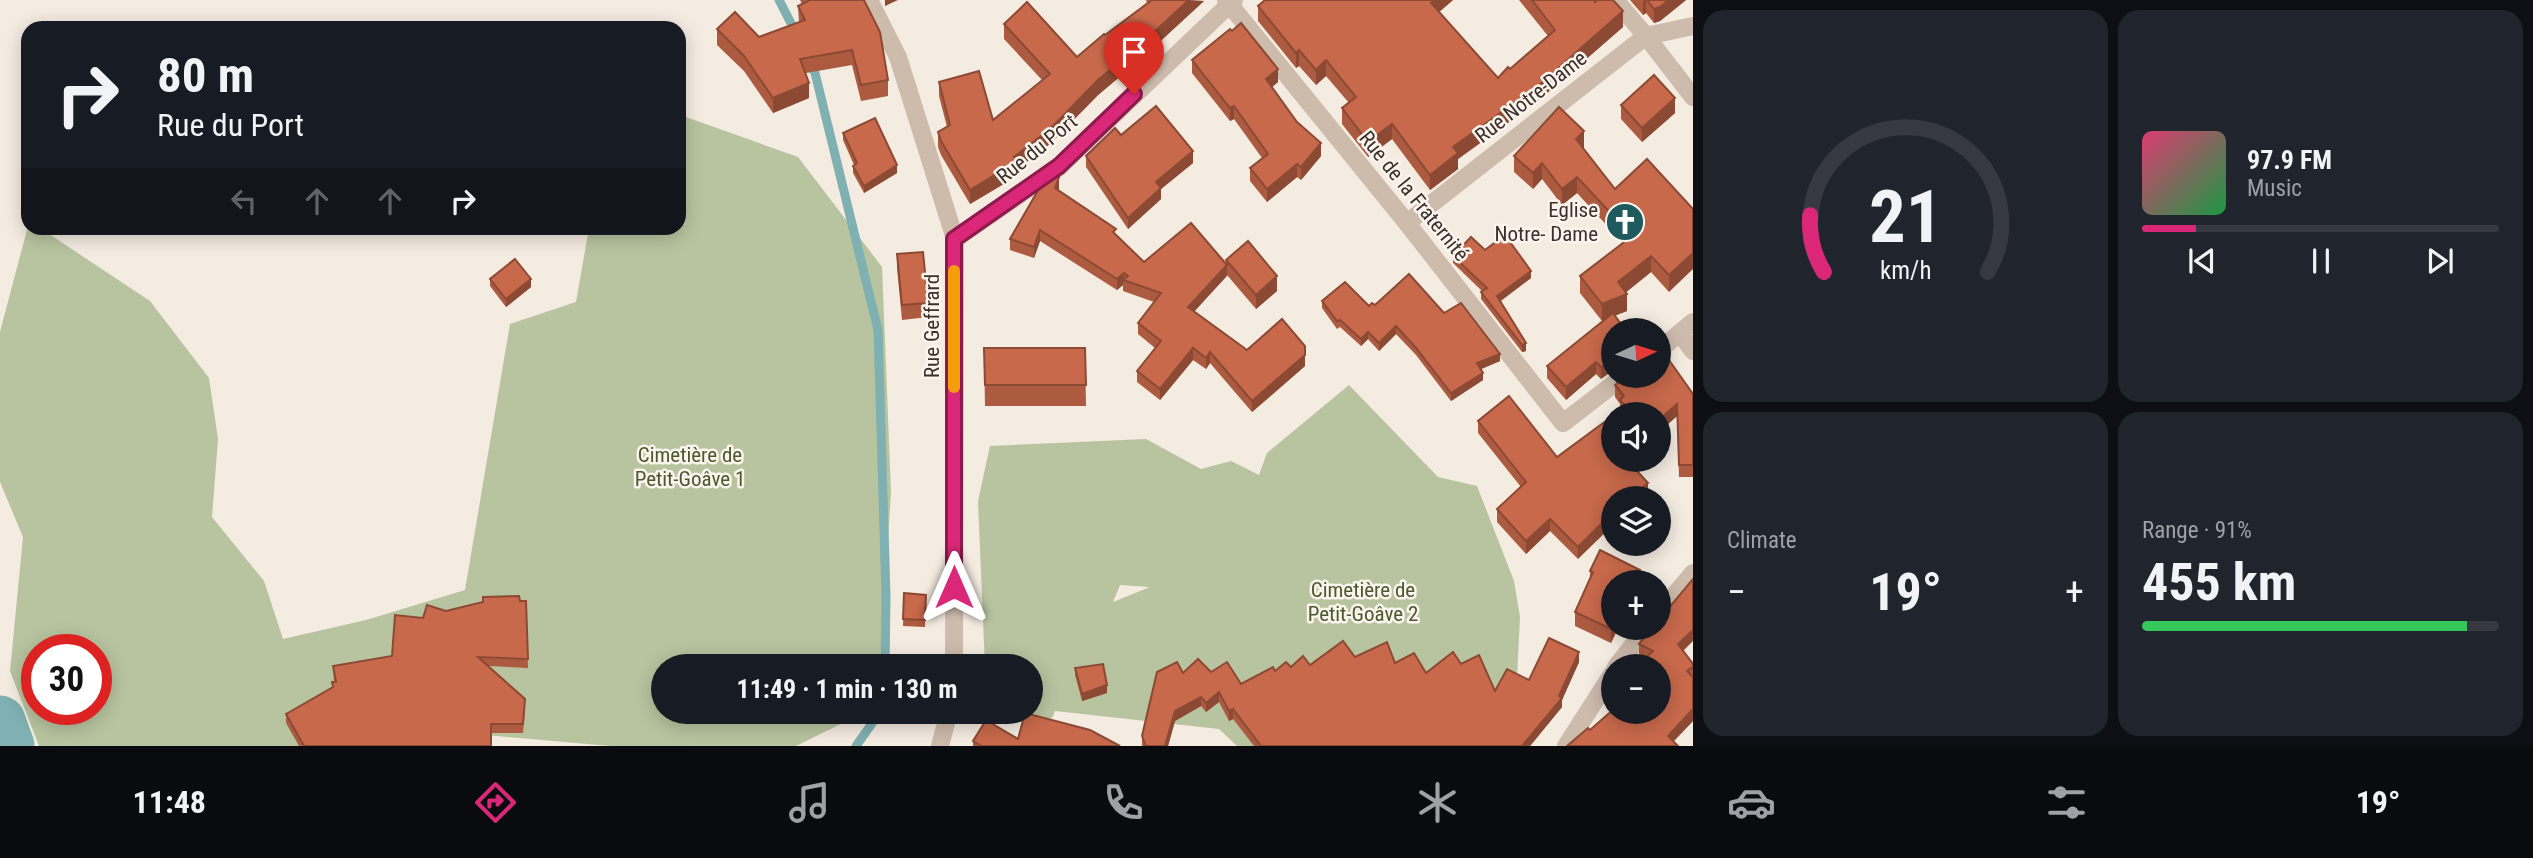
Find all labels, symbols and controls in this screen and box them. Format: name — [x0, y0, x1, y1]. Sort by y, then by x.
pin — [1104, 22, 1164, 94]
icon: arrive — [1115, 33, 1153, 71]
street label: Rue Notre-Dame — [1471, 46, 1592, 148]
text: 80 m — [157, 47, 254, 104]
icon: right — [42, 49, 133, 140]
text: Rue du Port — [157, 106, 304, 144]
street label: Rue du Port — [992, 109, 1082, 189]
street label: Rue de la Fraternité — [1354, 126, 1474, 266]
text: 97.9 FM — [2247, 145, 2332, 175]
text: 21 — [1869, 174, 1942, 260]
text: Music — [2247, 175, 2302, 202]
icon: left — [225, 182, 263, 220]
icon: ahead — [298, 182, 336, 220]
icon: ahead — [371, 182, 409, 220]
icon: right — [444, 182, 482, 220]
place label: Eglise Notre- Dame — [1494, 198, 1598, 246]
church icon: Eglise Notre- Dame — [1604, 201, 1646, 243]
icon: previous — [2183, 242, 2221, 280]
icon: pause — [2302, 242, 2340, 280]
icon: next — [2421, 242, 2459, 280]
text: km/h — [1880, 256, 1931, 285]
street label: Rue Geffrard — [920, 274, 944, 378]
north arrow — [1601, 318, 1671, 388]
map controls — [1601, 318, 1671, 724]
button: sound — [1601, 402, 1671, 472]
park label: Cimetière de Petit-Goâve 1 — [635, 443, 745, 491]
button: layers — [1601, 486, 1671, 556]
text: Range · 91% — [2142, 517, 2252, 544]
text: Climate — [1727, 527, 1797, 554]
position arrow — [917, 550, 991, 624]
text: 455 km — [2142, 552, 2296, 613]
text: 19° — [1869, 562, 1942, 623]
button: + — [1601, 570, 1671, 640]
text: − — [1727, 570, 1746, 614]
text: + — [2065, 570, 2084, 614]
park label: Cimetière de Petit-Goâve 2 — [1308, 578, 1418, 626]
speed limit sign: 30 — [21, 634, 112, 725]
button: − — [1601, 654, 1671, 724]
text: 11:49 · 1 min · 130 m — [737, 674, 957, 704]
icon: directions — [471, 778, 520, 827]
icon: music — [785, 778, 834, 827]
icon: phone — [1099, 778, 1148, 827]
icon: climate — [1413, 778, 1462, 827]
icon: car — [1727, 778, 1776, 827]
icon: filters — [2042, 778, 2091, 827]
text: 11:48 — [133, 783, 206, 821]
text: 19° — [2356, 783, 2400, 821]

